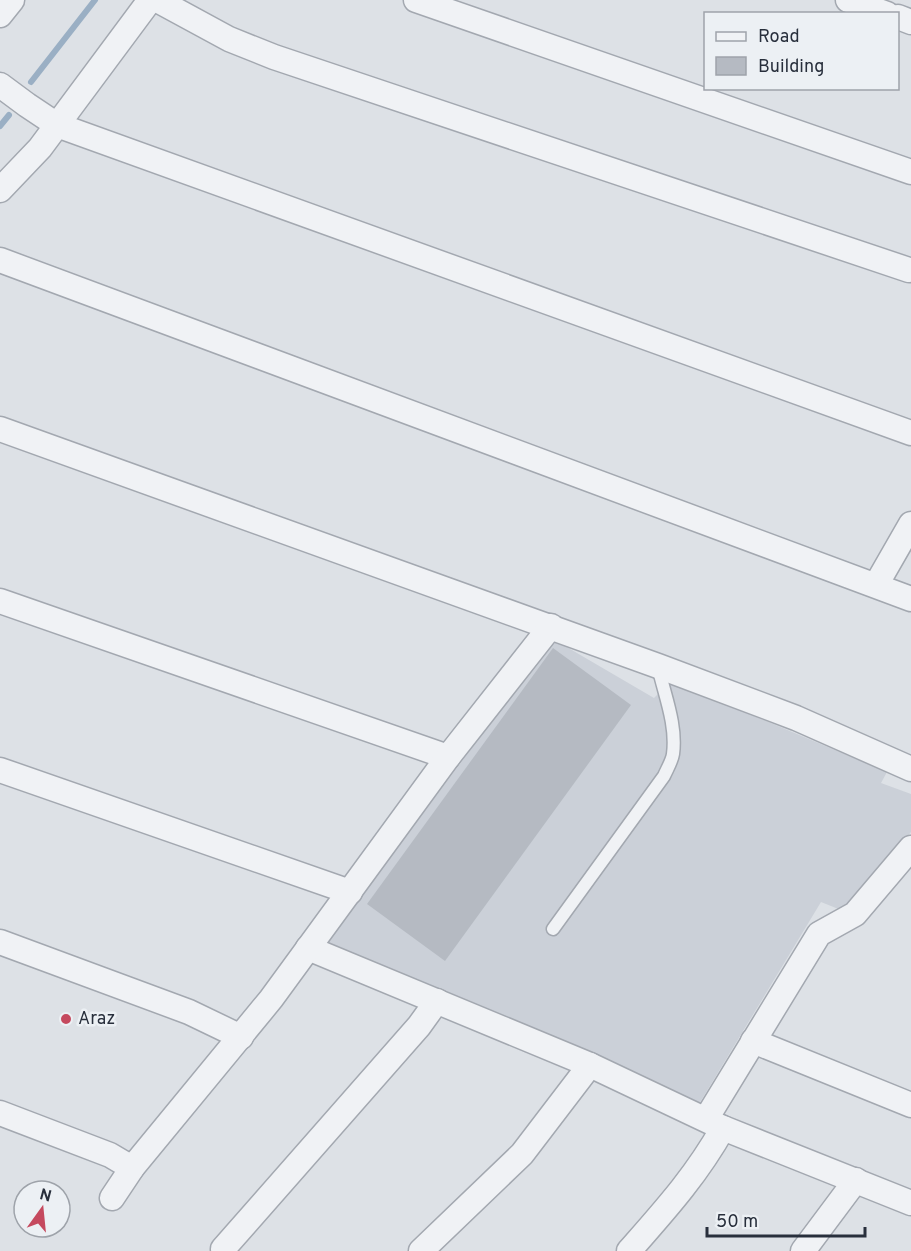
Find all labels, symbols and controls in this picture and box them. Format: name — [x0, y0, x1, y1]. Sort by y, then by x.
legend — [704, 12, 899, 90]
text: Road — [758, 26, 800, 49]
text: Building — [758, 56, 824, 79]
place label: Araz — [78, 1008, 115, 1031]
marker: Araz — [59, 1012, 73, 1026]
north arrow — [12, 1179, 72, 1239]
text: N — [37, 1185, 54, 1208]
scale bar — [707, 1200, 864, 1238]
text: 50 m — [716, 1211, 758, 1234]

